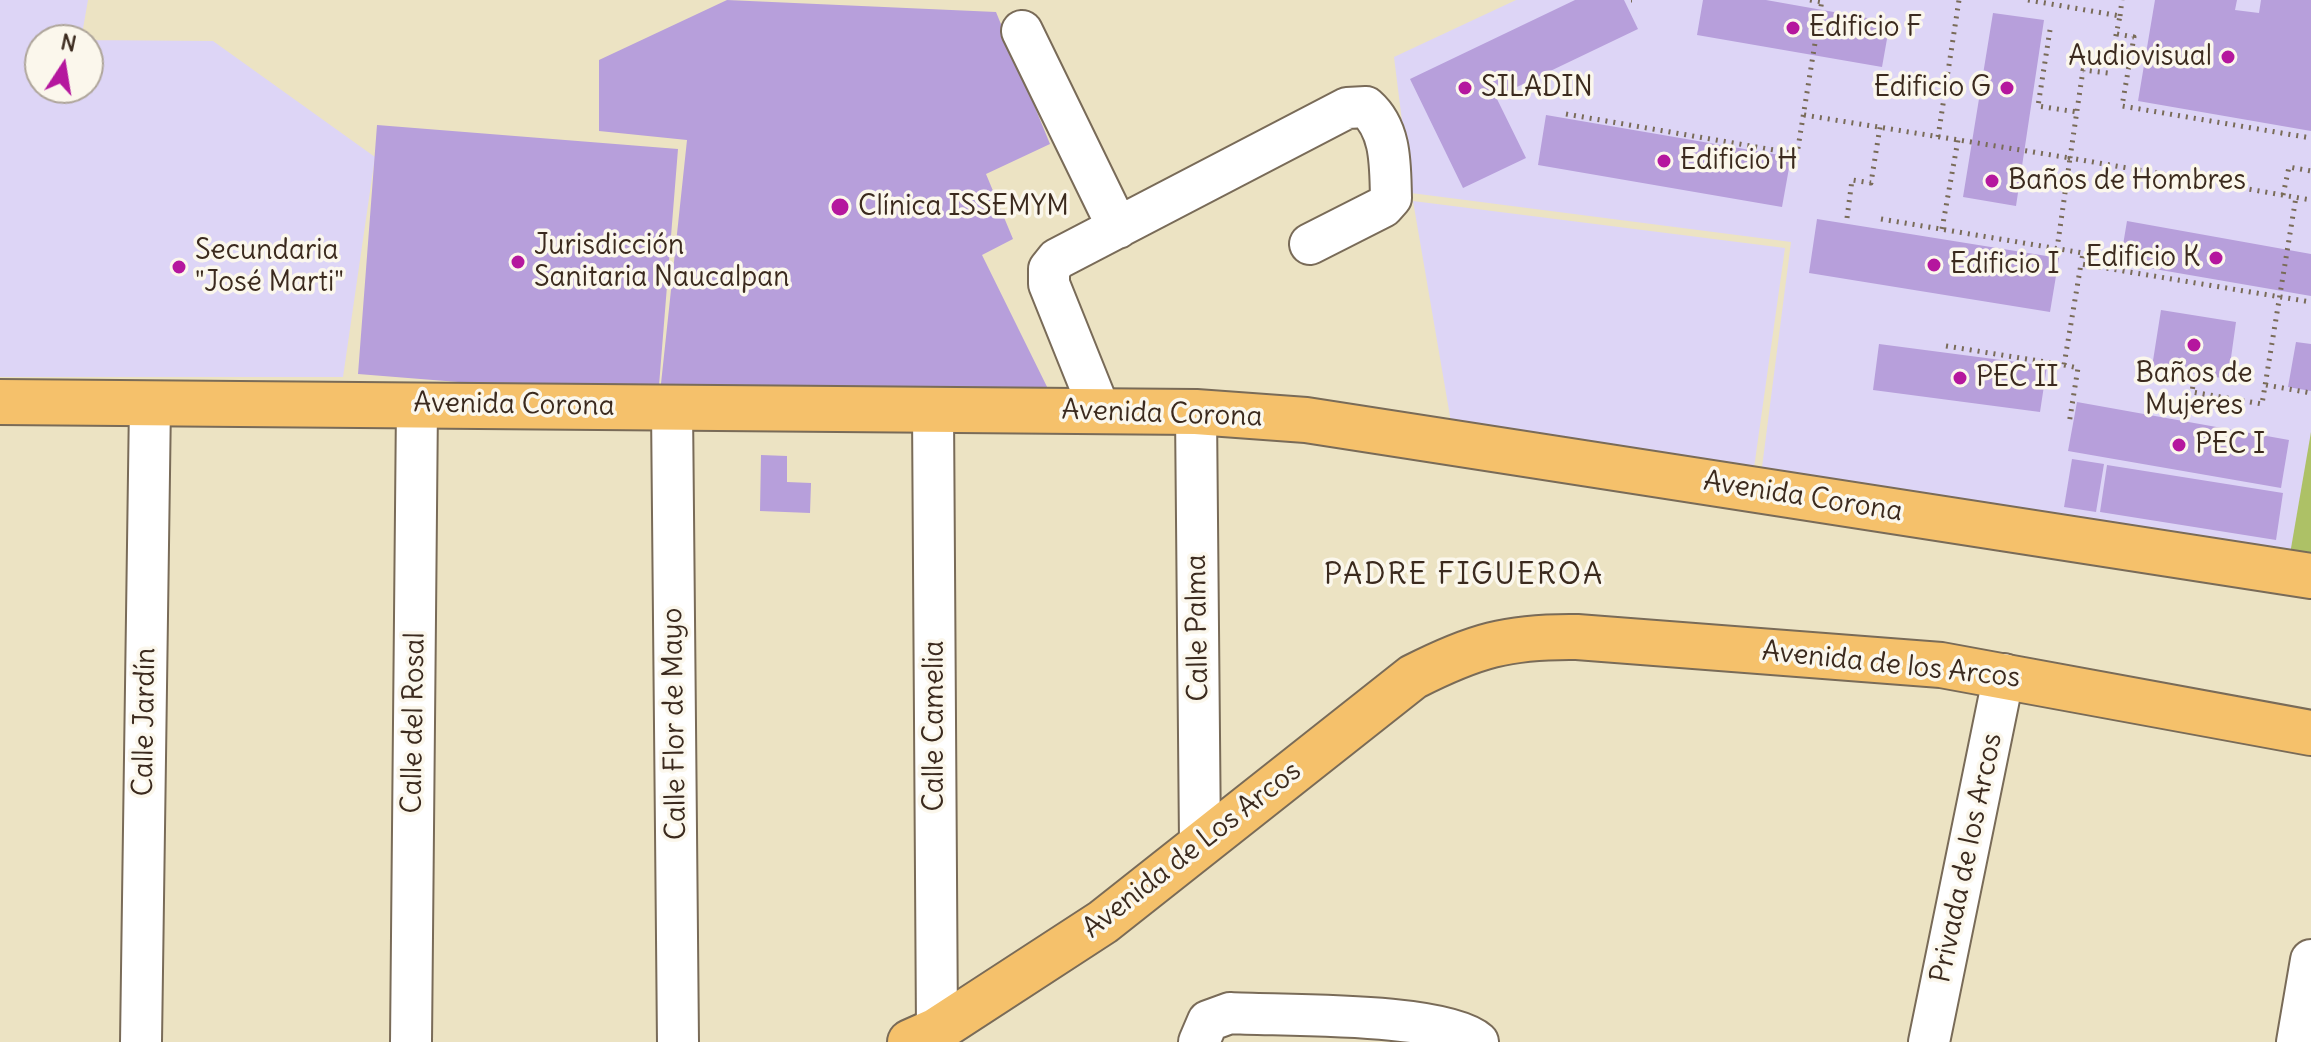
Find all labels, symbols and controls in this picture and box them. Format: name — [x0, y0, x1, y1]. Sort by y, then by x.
place label: Edificio F — [1809, 11, 1922, 45]
marker: Edificio F — [1784, 19, 1802, 37]
north arrow — [24, 24, 104, 104]
text: N — [58, 27, 79, 58]
place label: Audiovisual — [2068, 40, 2212, 74]
marker: Audiovisual — [2219, 48, 2237, 66]
place label: SILADIN — [1481, 71, 1593, 105]
place label: Edificio G — [1874, 71, 1991, 105]
marker: SILADIN — [1456, 79, 1474, 97]
marker: Edificio G — [1998, 79, 2016, 97]
place label: Edificio H — [1680, 144, 1797, 178]
marker: Edificio H — [1655, 152, 1673, 170]
place label: Baños de Hombres — [2008, 164, 2246, 198]
marker: Baños de Hombres — [1983, 172, 2001, 190]
place label: Clínica ISSEMYM — [858, 190, 1069, 224]
marker: Clínica ISSEMYM — [829, 196, 851, 218]
place label: Jurisdicción Sanitaria Naucalpan — [534, 229, 789, 295]
place label: Secundaria "José Marti" — [195, 234, 344, 300]
place label: Edificio K — [2086, 241, 2200, 275]
place label: Edificio I — [1950, 248, 2059, 282]
marker: Edificio K — [2207, 249, 2225, 267]
marker: Jurisdicción Sanitaria Naucalpan — [509, 253, 527, 271]
marker: Edificio I — [1925, 256, 1943, 274]
marker: Secundaria "José Marti" — [170, 258, 188, 276]
marker: Baños de Mujeres — [2185, 336, 2203, 354]
place label: Baños de Mujeres — [2135, 357, 2253, 423]
place label: PEC II — [1976, 361, 2058, 395]
marker: PEC II — [1951, 369, 1969, 387]
street label: Avenida Corona — [413, 386, 615, 424]
street label: Avenida Corona — [1061, 394, 1263, 434]
place label: PEC I — [2195, 428, 2265, 462]
marker: PEC I — [2170, 436, 2188, 454]
street label: Avenida Corona — [1701, 465, 1905, 529]
street label: Calle Palma — [1180, 554, 1216, 702]
district label: PADRE FIGUEROA — [1324, 557, 1604, 593]
street label: Calle Flor de Mayo — [656, 607, 694, 841]
street label: Calle del Rosal — [396, 632, 432, 814]
street label: Avenida de los Arcos — [1760, 635, 2022, 695]
street label: Calle Camelia — [918, 641, 952, 811]
street label: Calle Jardín — [127, 647, 163, 797]
street label: Privada de los Arcos — [1924, 730, 2010, 986]
street label: Avenida de Los Arcos — [1076, 754, 1308, 946]

